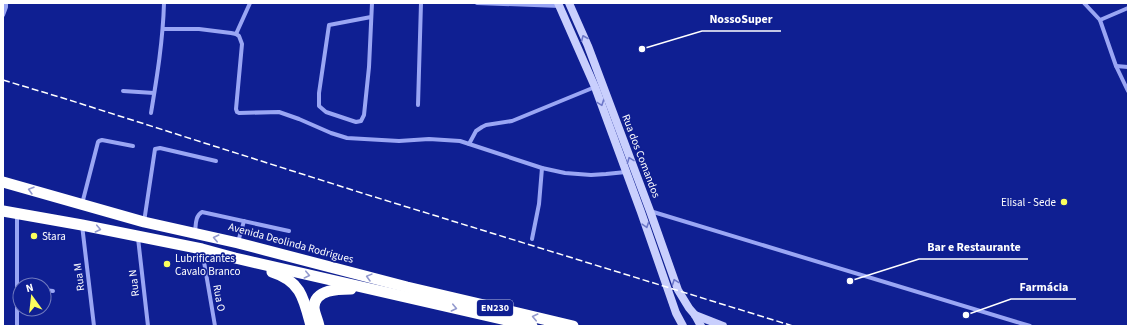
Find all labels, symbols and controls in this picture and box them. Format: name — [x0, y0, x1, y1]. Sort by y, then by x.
callout: NossoSuper — [702, 7, 781, 31]
text: NossoSuper — [709, 11, 773, 28]
one-way arrow — [581, 35, 589, 43]
one-way arrow — [596, 100, 604, 107]
street label: Rua dos Comandos — [618, 112, 664, 200]
one-way arrow — [627, 156, 635, 163]
one-way arrow — [28, 186, 34, 194]
place label: Elisal - Sede — [1001, 195, 1057, 210]
marker: Elisal - Sede — [1059, 197, 1069, 207]
street label: Avenida Deolinda Rodrigues — [227, 219, 356, 267]
one-way arrow — [641, 222, 649, 229]
one-way arrow — [95, 224, 102, 232]
place label: Stara — [42, 229, 66, 244]
marker: Stara — [29, 231, 39, 241]
one-way arrow — [213, 234, 219, 242]
callout: Bar e Restaurante — [919, 235, 1028, 259]
text: Bar e Restaurante — [927, 239, 1021, 256]
place label: Lubrificantes Cavalo Branco — [175, 251, 241, 279]
marker: Lubrificantes Cavalo Branco — [162, 259, 172, 269]
street label: Rua M — [70, 262, 88, 292]
street label: Rua N — [125, 269, 143, 297]
one-way arrow — [304, 270, 310, 278]
one-way arrow — [366, 273, 373, 282]
callout: Farmácia — [1011, 275, 1076, 299]
north arrow — [12, 277, 52, 317]
one-way arrow — [671, 278, 679, 285]
text: Farmácia — [1020, 279, 1068, 296]
text: N — [24, 280, 35, 296]
street label: Rua O — [209, 283, 229, 313]
road number: EN230 — [477, 300, 513, 316]
one-way arrow — [451, 303, 457, 311]
one-way arrow — [532, 313, 539, 322]

